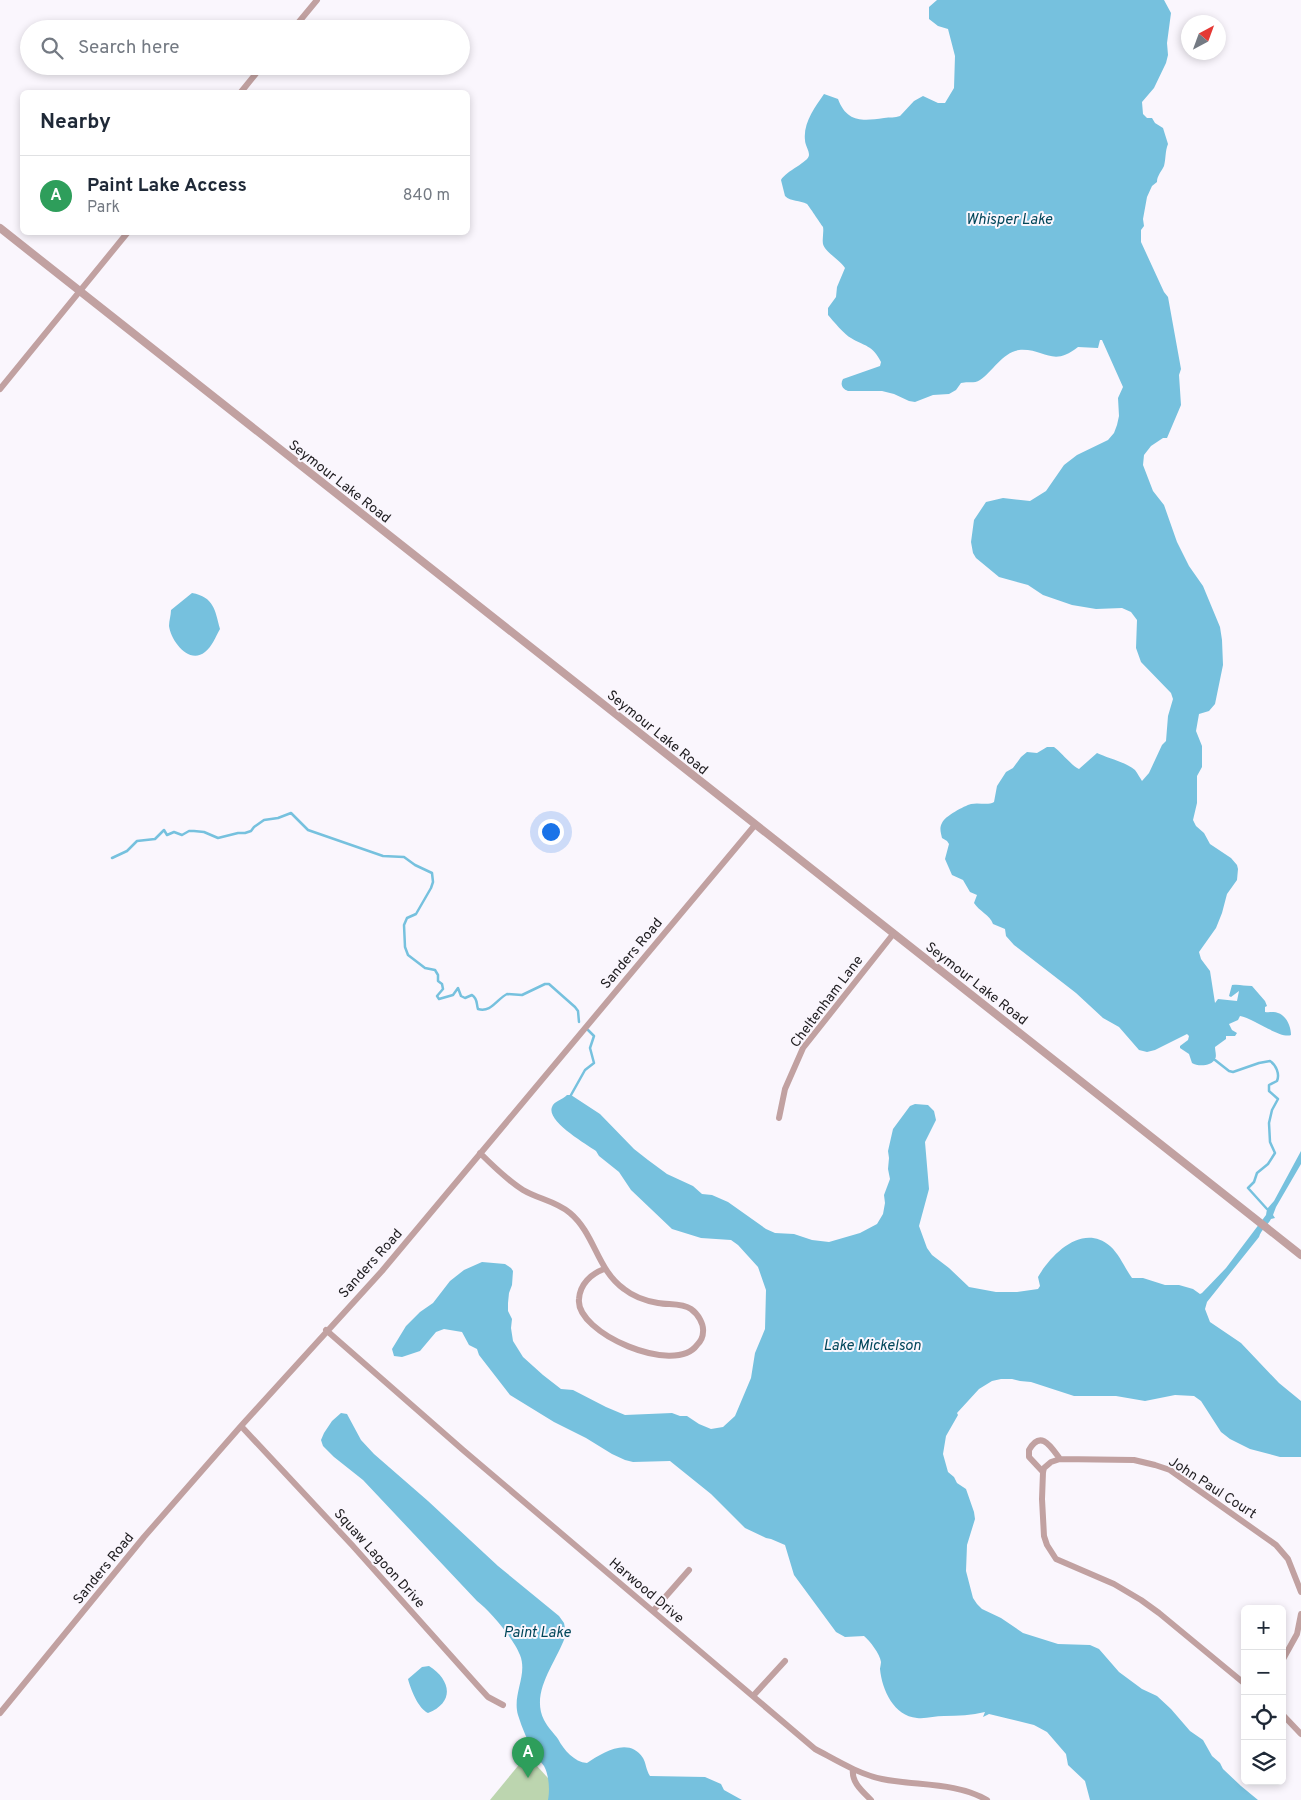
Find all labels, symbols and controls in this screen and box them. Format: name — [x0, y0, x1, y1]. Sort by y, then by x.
north arrow — [1181, 15, 1226, 60]
search box — [20, 20, 470, 75]
icon: search — [38, 34, 66, 62]
text: Search here — [78, 36, 180, 60]
text: Nearby — [40, 109, 111, 136]
text: Paint Lake Access — [87, 174, 247, 198]
text: A — [50, 186, 62, 206]
text: 840 m — [403, 186, 450, 206]
text: Park — [87, 198, 120, 218]
water label: Whisper Lake — [966, 211, 1052, 230]
street label: Seymour Lake Road — [285, 437, 394, 527]
street label: Seymour Lake Road — [603, 687, 711, 779]
your location — [538, 819, 564, 845]
street label: Sanders Road — [598, 915, 667, 993]
street label: Seymour Lake Road — [922, 939, 1031, 1029]
street label: Cheltenham Lane — [787, 953, 867, 1051]
street label: Sanders Road — [336, 1226, 407, 1302]
water label: Lake Mickelson — [823, 1337, 921, 1356]
street label: John Paul Court — [1165, 1454, 1259, 1523]
street label: Squaw Lagoon Drive — [330, 1506, 428, 1612]
street label: Sanders Road — [70, 1530, 138, 1608]
street label: Harwood Drive — [605, 1555, 687, 1627]
map controls — [1241, 1605, 1286, 1785]
button: + — [1241, 1605, 1286, 1650]
water label: Paint Lake — [503, 1624, 571, 1643]
button: − — [1241, 1650, 1286, 1695]
button: locate — [1241, 1695, 1286, 1740]
pin: A — [512, 1737, 544, 1778]
button: layers — [1241, 1740, 1286, 1785]

